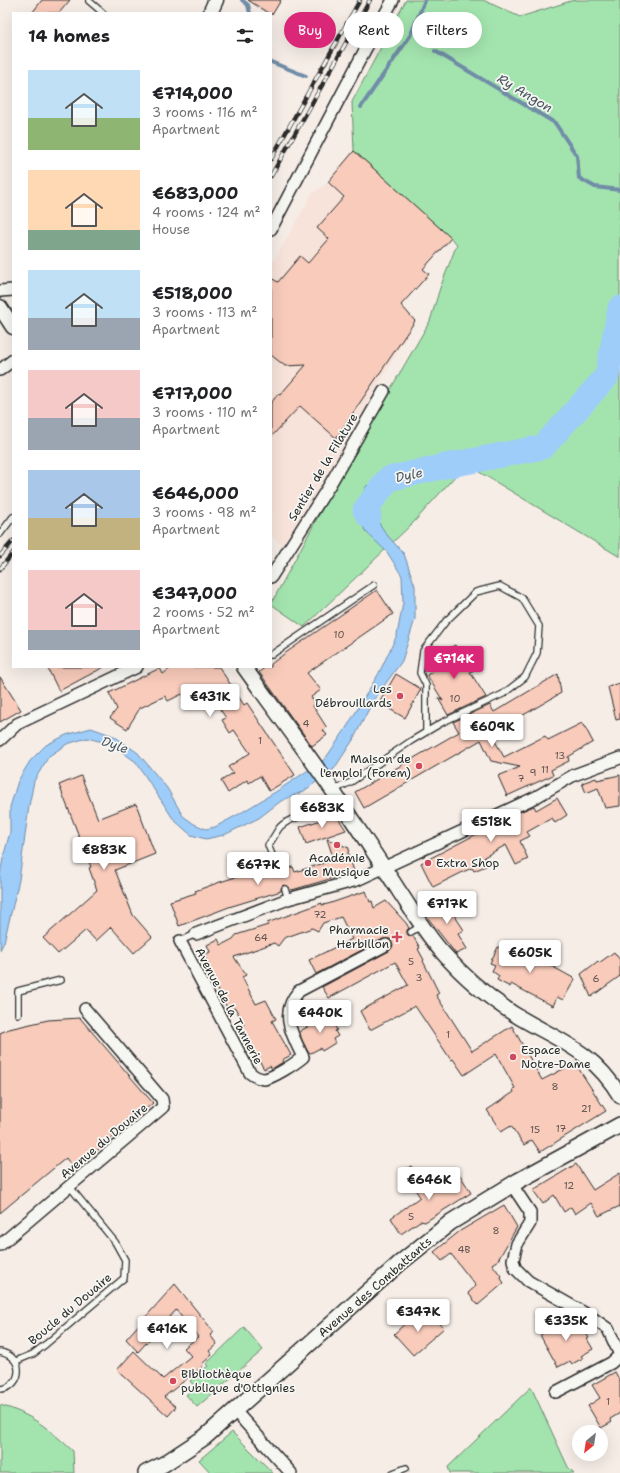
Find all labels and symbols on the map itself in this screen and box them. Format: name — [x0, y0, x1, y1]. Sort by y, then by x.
water label: Ry Angon — [494, 70, 556, 116]
street label: Sentier de la Filature — [285, 410, 362, 524]
water label: Dyle — [394, 464, 424, 486]
house number: 10 — [334, 628, 344, 641]
pin: €714K — [426, 646, 482, 680]
place label: Les Débrouillards — [315, 681, 392, 711]
pin: €431K — [182, 684, 238, 718]
marker: Les Débrouillards — [395, 691, 405, 701]
house number: 10 — [450, 692, 460, 705]
pin: €609K — [464, 714, 520, 748]
house number: 4 — [303, 717, 310, 730]
water label: Dyle — [99, 732, 131, 758]
house number: 1 — [258, 734, 262, 747]
house number: 13 — [555, 749, 565, 762]
place label: Maison de l'emploi (Forem) — [320, 751, 411, 781]
marker: Maison de l'emploi (Forem) — [414, 761, 424, 771]
house number: 11 — [541, 763, 549, 776]
house number: 9 — [530, 766, 537, 779]
house number: 7 — [518, 772, 525, 785]
pin: €683K — [294, 795, 350, 829]
pin: €518K — [463, 809, 519, 843]
pin: €883K — [76, 837, 132, 871]
marker: Académie de Musique — [332, 840, 342, 850]
place label: Académie de Musique — [304, 850, 370, 880]
pin: €677K — [230, 852, 286, 886]
place label: Extra Shop — [436, 855, 499, 871]
marker: Extra Shop — [423, 858, 433, 868]
pin: €717K — [419, 891, 475, 925]
house number: 72 — [313, 908, 327, 921]
place label: Pharmacie Herbillon — [329, 922, 389, 952]
house number: 64 — [254, 931, 268, 944]
marker: Pharmacie Herbillon — [392, 932, 402, 942]
pin: €605K — [502, 940, 558, 974]
street label: Avenue de la Tannerie — [191, 945, 267, 1067]
house number: 5 — [408, 955, 414, 968]
house number: 3 — [416, 971, 423, 984]
house number: 6 — [593, 972, 600, 985]
pin: €440K — [292, 1000, 348, 1034]
house number: 1 — [446, 1028, 450, 1041]
place label: Espace Notre-Dame — [521, 1042, 591, 1072]
marker: Espace Notre-Dame — [508, 1052, 518, 1062]
house number: 8 — [552, 1080, 559, 1093]
street label: Avenue du Douaire — [57, 1100, 151, 1182]
house number: 21 — [581, 1102, 591, 1115]
house number: 17 — [556, 1122, 566, 1135]
house number: 15 — [530, 1123, 540, 1136]
pin: €646K — [401, 1167, 457, 1201]
house number: 12 — [564, 1179, 574, 1192]
house number: 5 — [408, 1210, 414, 1223]
house number: 8 — [493, 1224, 500, 1237]
street label: Avenue des Combattants — [315, 1233, 435, 1341]
house number: 4B — [458, 1243, 471, 1256]
street label: Boucle du Douaire — [25, 1269, 115, 1349]
pin: €347K — [390, 1299, 446, 1333]
pin: €335K — [538, 1308, 594, 1342]
pin: €416K — [139, 1316, 195, 1350]
place label: Bibliothèque publique d'Ottignies — [181, 1366, 295, 1396]
marker: Bibliothèque publique d'Ottignies — [168, 1376, 178, 1386]
house number: 1 — [606, 1395, 610, 1408]
north arrow — [572, 1425, 608, 1461]

